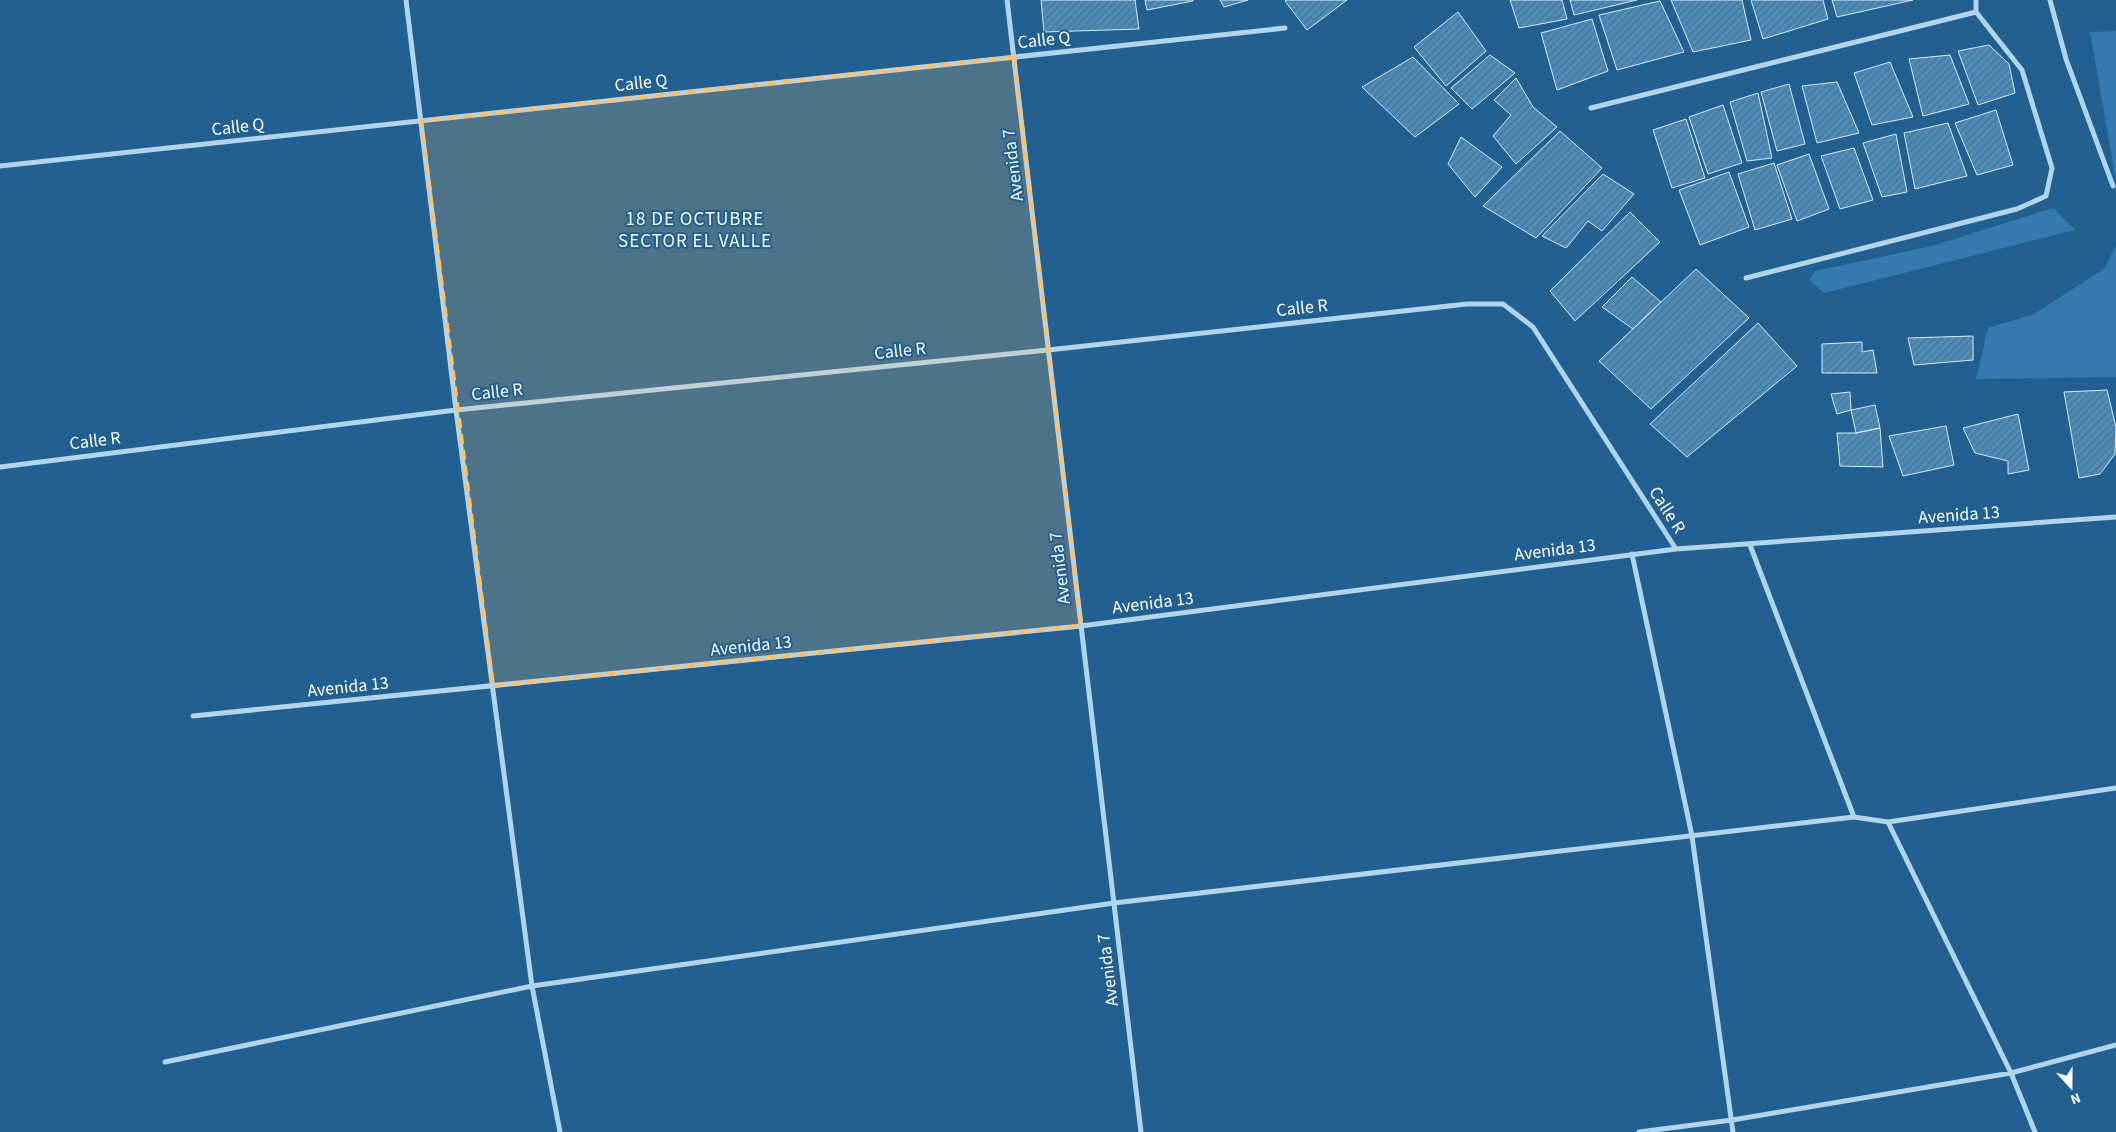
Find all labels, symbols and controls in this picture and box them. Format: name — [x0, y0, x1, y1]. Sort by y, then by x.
street label: Calle Q — [1016, 25, 1072, 55]
street label: Calle Q — [613, 68, 669, 98]
street label: Calle Q — [210, 112, 266, 142]
street label: Avenida 7 — [996, 127, 1030, 203]
district label: 18 DE OCTUBRE SECTOR EL VALLE — [618, 206, 772, 255]
street label: Calle R — [1275, 293, 1329, 323]
street label: Calle R — [873, 336, 927, 366]
street label: Calle R — [470, 377, 524, 407]
street label: Calle R — [68, 425, 122, 457]
street label: Calle R — [1643, 482, 1691, 538]
street label: Avenida 13 — [1917, 500, 2001, 530]
street label: Avenida 7 — [1043, 530, 1077, 606]
street label: Avenida 13 — [1513, 533, 1597, 567]
street label: Avenida 13 — [1111, 586, 1195, 620]
street label: Avenida 13 — [709, 629, 793, 663]
street label: Avenida 13 — [306, 670, 390, 704]
street label: Avenida 7 — [1091, 932, 1125, 1008]
north arrow — [2046, 1062, 2096, 1112]
text: N — [2067, 1087, 2083, 1109]

